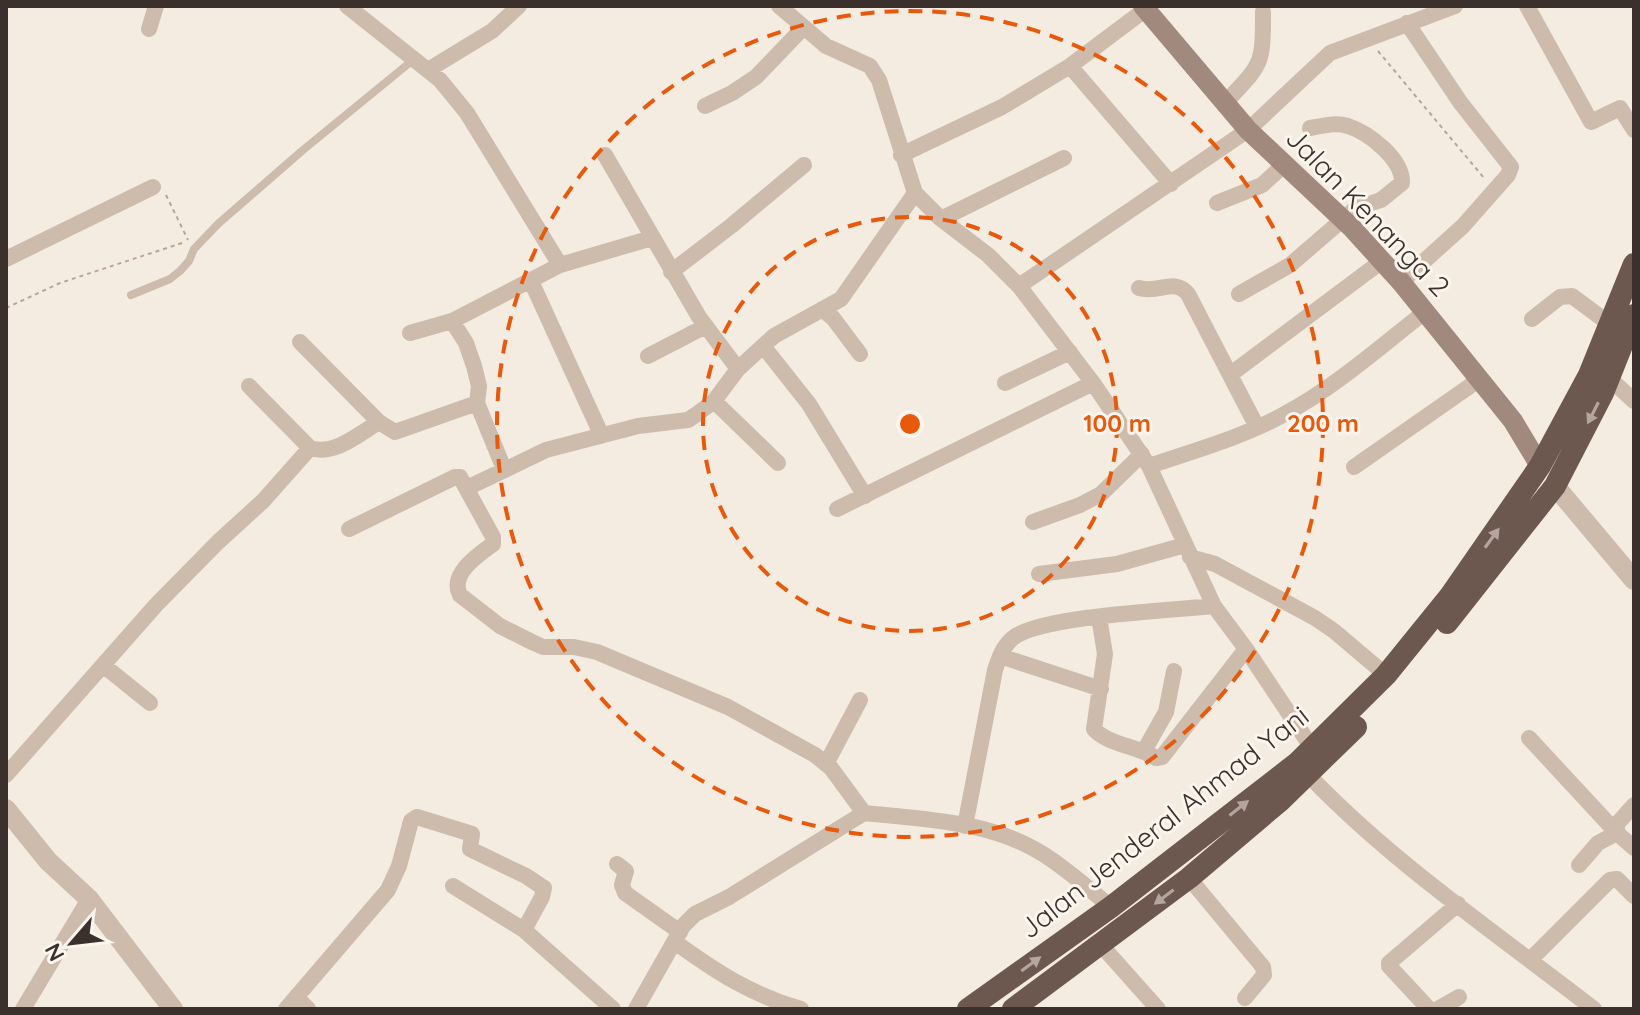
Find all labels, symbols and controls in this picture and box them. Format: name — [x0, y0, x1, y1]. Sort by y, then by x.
street label: Jalan Kenanga 2 — [1279, 120, 1458, 303]
one-way arrow — [1586, 401, 1599, 424]
text: 100 m — [1083, 408, 1151, 438]
text: 200 m — [1287, 408, 1359, 438]
centre of rings — [896, 410, 924, 438]
one-way arrow — [1484, 527, 1499, 548]
street label: Jalan Jenderal Ahmad Yani — [1012, 698, 1315, 945]
one-way arrow — [1229, 800, 1249, 817]
one-way arrow — [1153, 889, 1175, 905]
north arrow — [32, 903, 112, 983]
text: N — [38, 939, 70, 966]
one-way arrow — [1021, 957, 1042, 972]

